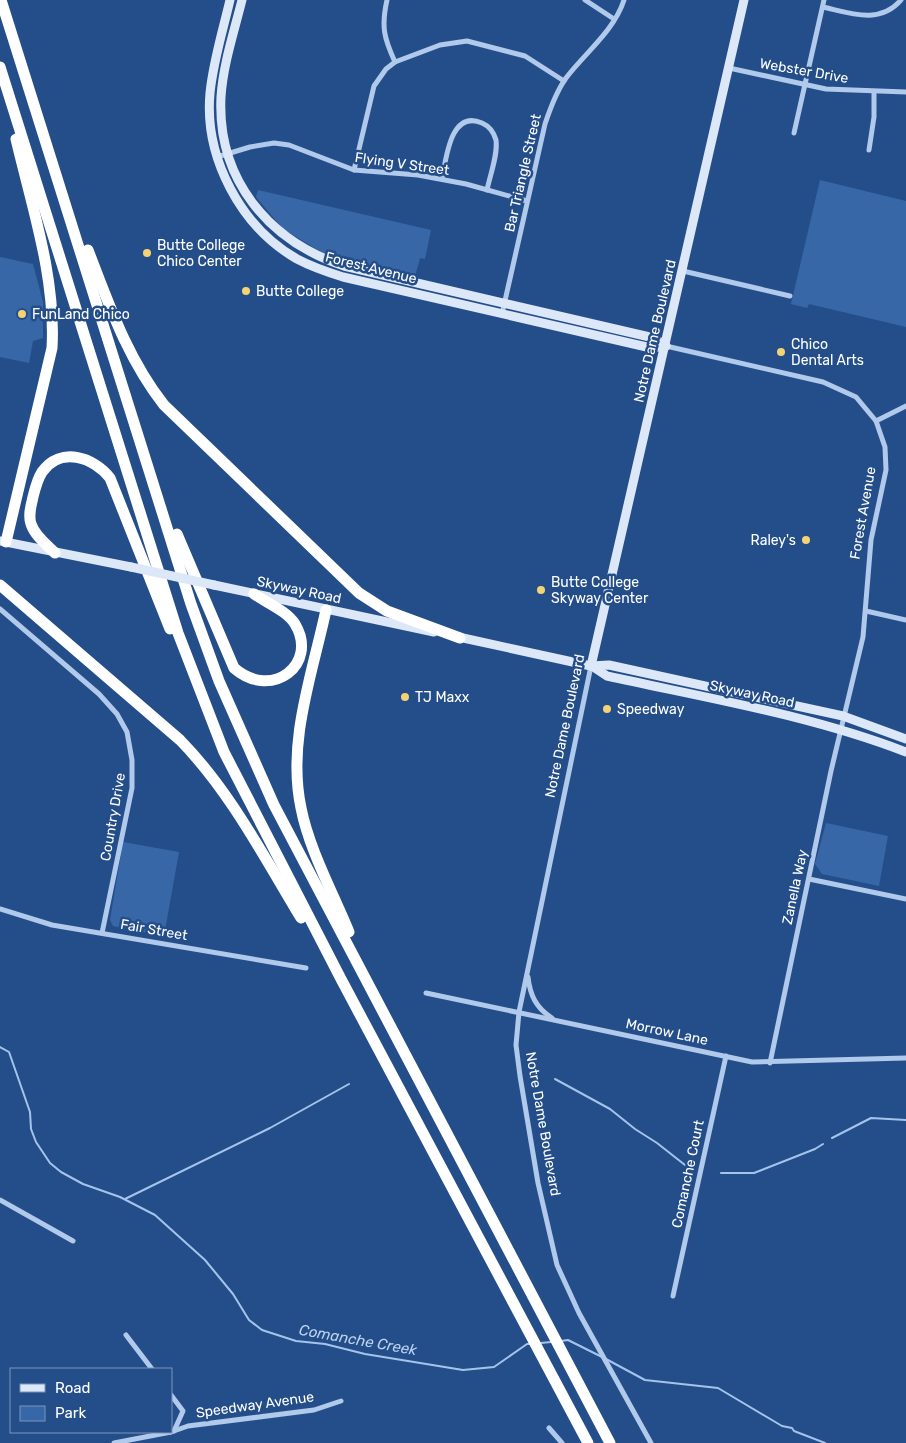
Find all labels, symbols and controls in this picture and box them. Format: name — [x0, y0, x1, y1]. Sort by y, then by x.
street label: Webster Drive — [758, 55, 850, 87]
street label: Bar Triangle Street — [501, 112, 545, 234]
street label: Flying V Street — [354, 149, 451, 179]
place label: Butte College Chico Center — [157, 237, 245, 270]
marker: Butte College Chico Center — [141, 247, 153, 259]
street label: Forest Avenue — [323, 248, 419, 288]
street label: Notre Dame Boulevard — [630, 258, 680, 404]
place label: Butte College — [256, 283, 344, 300]
marker: Butte College — [240, 285, 252, 297]
place label: FunLand Chico — [32, 306, 130, 323]
marker: FunLand Chico — [16, 308, 28, 320]
place label: Chico Dental Arts — [791, 336, 864, 369]
marker: Chico Dental Arts — [775, 346, 787, 358]
street label: Forest Avenue — [846, 465, 880, 561]
place label: Raley's — [751, 532, 796, 549]
marker: Raley's — [800, 534, 812, 546]
street label: Skyway Road — [255, 573, 343, 607]
place label: Butte College Skyway Center — [551, 574, 649, 607]
marker: Butte College Skyway Center — [535, 584, 547, 596]
street label: Notre Dame Boulevard — [541, 653, 589, 799]
street label: Skyway Road — [708, 677, 796, 711]
place label: TJ Maxx — [415, 689, 470, 706]
marker: TJ Maxx — [399, 691, 411, 703]
place label: Speedway — [617, 701, 685, 718]
marker: Speedway — [601, 703, 613, 715]
street label: Country Drive — [97, 771, 129, 863]
street label: Zanella Way — [779, 848, 811, 926]
street label: Fair Street — [119, 916, 189, 944]
street label: Morrow Lane — [624, 1015, 710, 1049]
street label: Notre Dame Boulevard — [522, 1051, 564, 1197]
street label: Comanche Court — [668, 1118, 708, 1230]
water label: Comanche Creek — [298, 1321, 419, 1359]
legend — [10, 1368, 172, 1433]
text: Road — [55, 1379, 91, 1397]
street label: Speedway Avenue — [195, 1388, 315, 1422]
text: Park — [55, 1404, 86, 1422]

